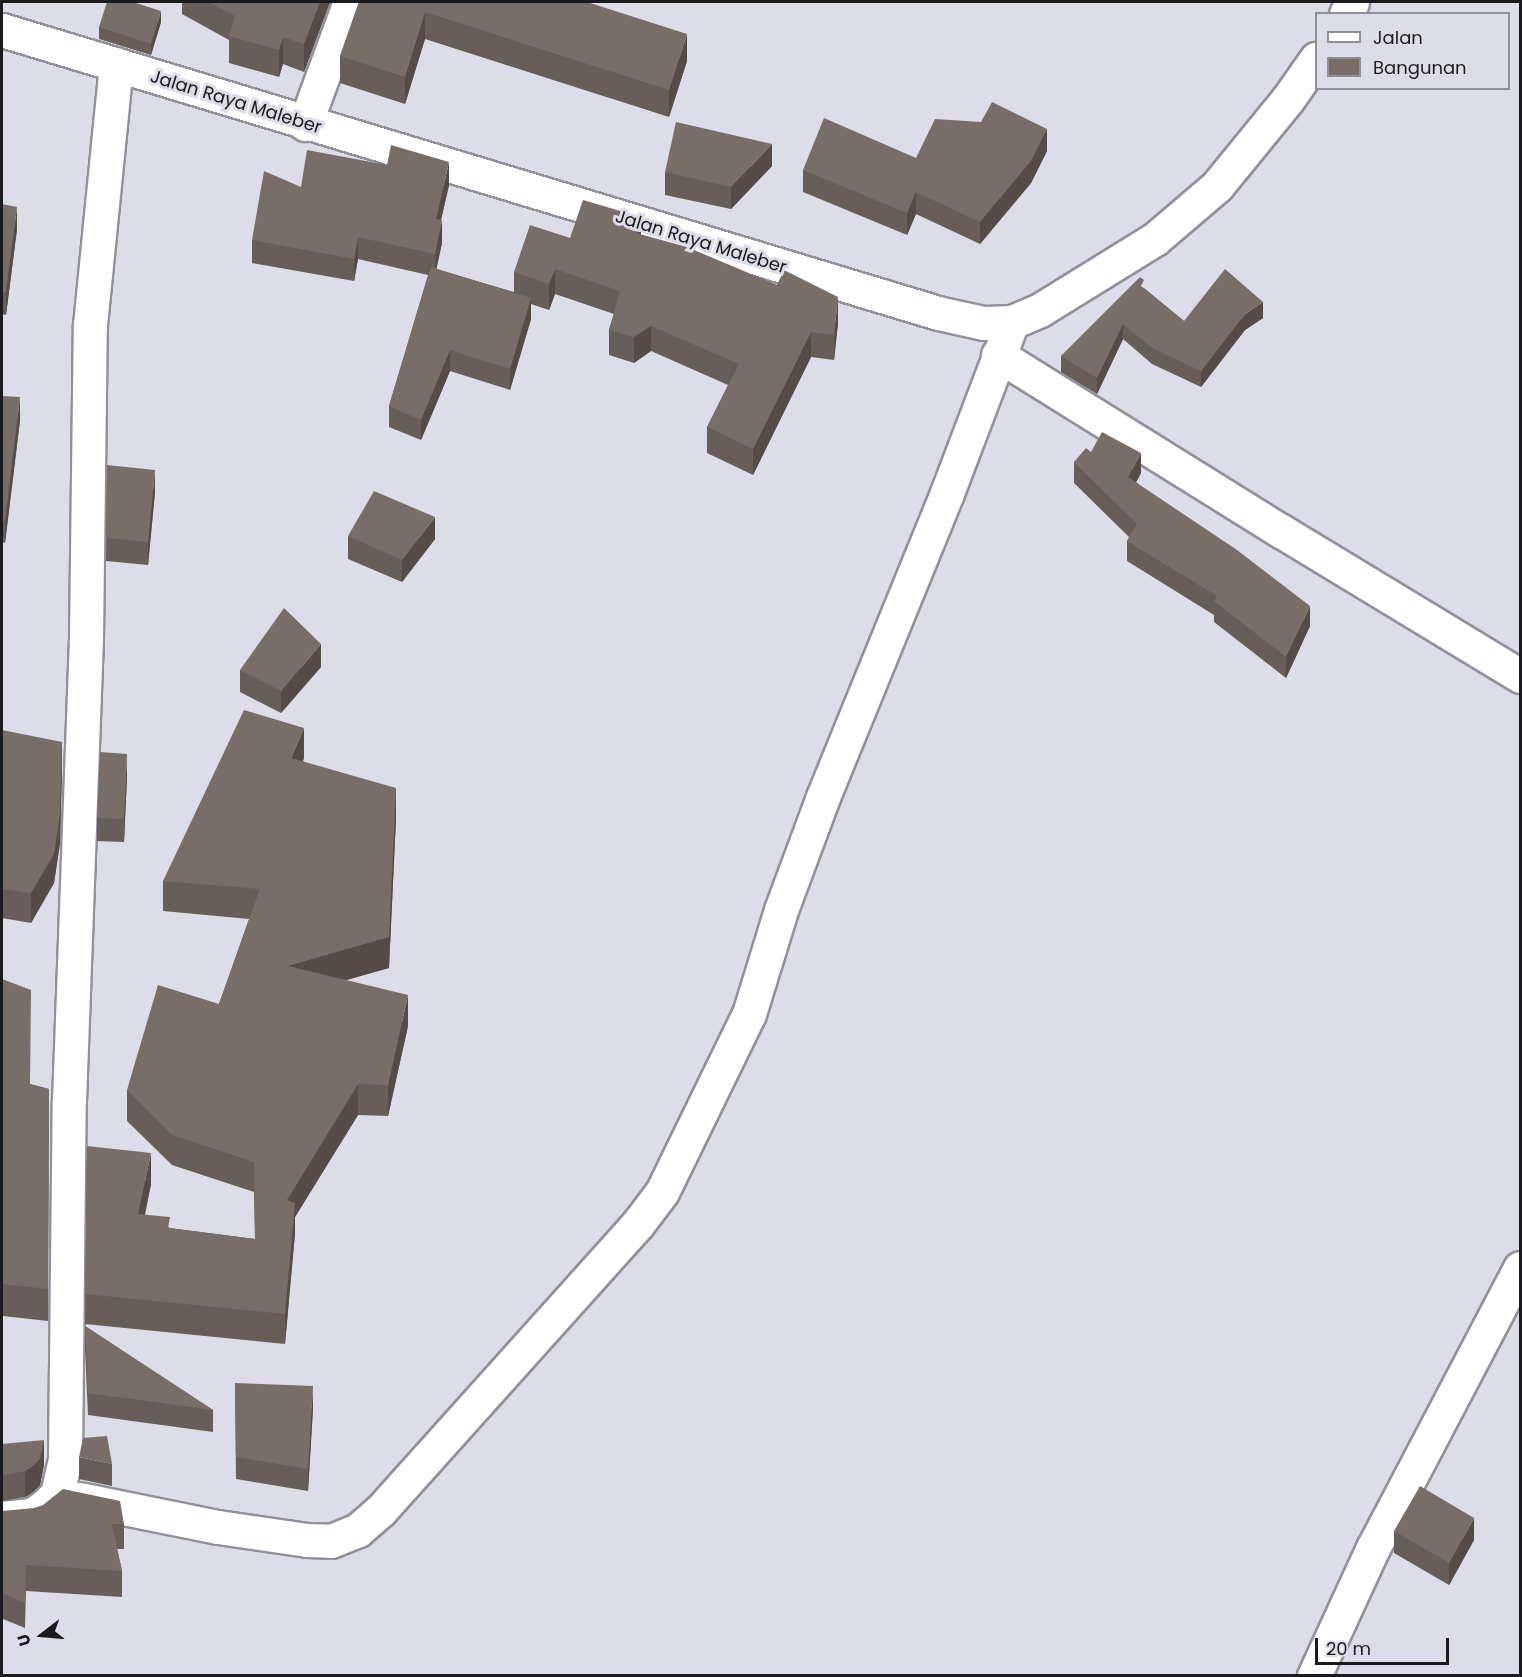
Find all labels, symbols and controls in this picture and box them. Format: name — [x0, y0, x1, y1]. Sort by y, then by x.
legend — [1315, 12, 1510, 90]
text: Jalan — [1373, 25, 1423, 50]
text: Bangunan — [1373, 55, 1467, 80]
street label: Jalan Raya Maleber — [148, 66, 324, 138]
street label: Jalan Raya Maleber — [613, 206, 789, 278]
north arrow — [12, 1605, 72, 1665]
scale bar — [1318, 1626, 1452, 1664]
text: U — [12, 1632, 37, 1649]
text: 20 m — [1326, 1636, 1371, 1661]

